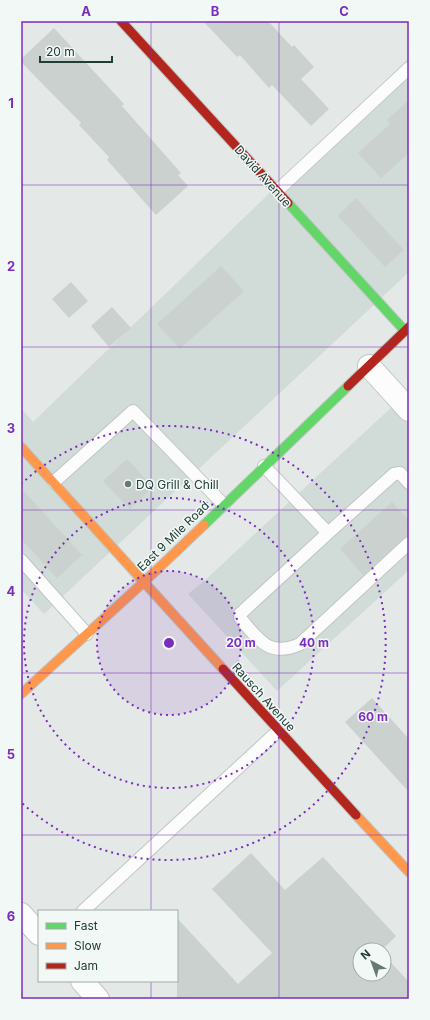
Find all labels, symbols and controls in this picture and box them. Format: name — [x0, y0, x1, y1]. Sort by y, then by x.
text: A — [81, 3, 91, 19]
text: B — [211, 3, 220, 19]
text: C — [339, 3, 349, 19]
scale bar — [40, 38, 112, 64]
text: 20 m — [46, 44, 75, 59]
text: 1 — [8, 95, 14, 111]
street label: David Avenue — [231, 142, 295, 210]
text: 2 — [7, 258, 15, 274]
text: 3 — [7, 420, 15, 436]
place label: DQ Grill & Chill — [136, 477, 219, 492]
marker: DQ Grill & Chill — [123, 479, 133, 489]
street label: East 9 Mile Road — [134, 498, 212, 574]
text: 4 — [7, 583, 16, 599]
text: 20 m — [226, 635, 256, 650]
text: 40 m — [299, 635, 329, 650]
centre of rings — [162, 636, 176, 650]
street label: Rausch Avenue — [229, 660, 299, 734]
text: 60 m — [358, 709, 388, 724]
text: 5 — [7, 746, 15, 762]
text: 6 — [7, 908, 15, 924]
legend — [38, 910, 178, 982]
text: Fast — [74, 918, 98, 933]
text: Slow — [74, 938, 102, 953]
north arrow — [352, 942, 392, 982]
text: N — [358, 946, 373, 962]
text: Jam — [74, 958, 98, 973]

